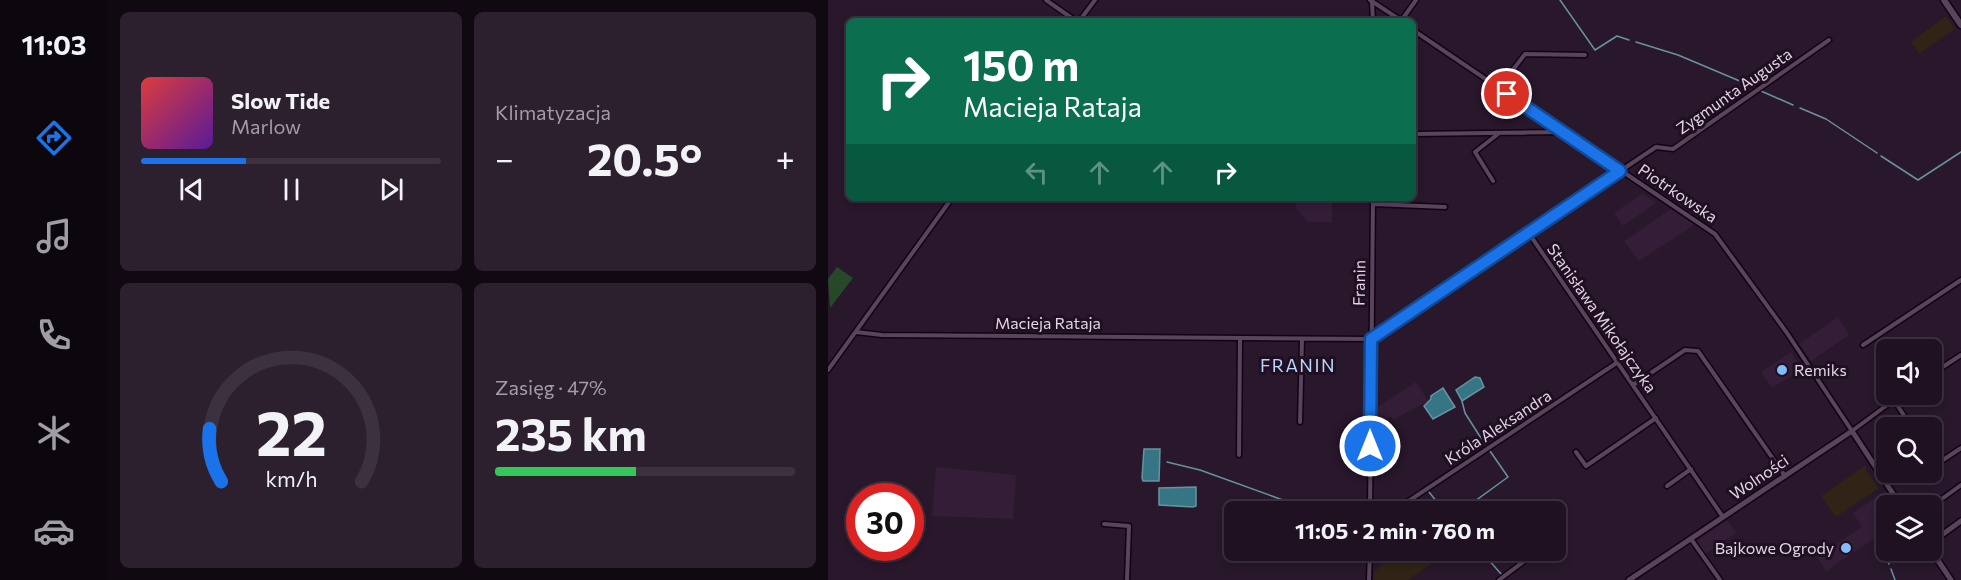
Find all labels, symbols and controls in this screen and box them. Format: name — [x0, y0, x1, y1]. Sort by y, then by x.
text: 11:03 — [21, 28, 87, 61]
text: 150 m — [963, 38, 1079, 90]
icon: right — [864, 42, 942, 120]
street label: Zygmunta Augusta — [1672, 44, 1795, 138]
pin — [1481, 68, 1532, 119]
icon: arrive — [1490, 77, 1523, 110]
text: Slow Tide — [231, 87, 330, 114]
text: Macieja Rataja — [963, 90, 1142, 123]
text: Klimatyzacja — [495, 100, 611, 124]
text: Marlow — [231, 114, 301, 138]
icon: directions — [33, 117, 75, 159]
text: 20.5° — [587, 130, 702, 185]
text: − — [495, 137, 514, 178]
text: + — [776, 137, 795, 178]
icon: left — [1020, 156, 1053, 189]
icon: ahead — [1083, 156, 1116, 189]
icon: ahead — [1146, 156, 1179, 189]
icon: right — [1209, 156, 1242, 189]
street label: Piotrkowska — [1635, 159, 1721, 226]
icon: previous — [175, 173, 208, 206]
icon: pause — [275, 173, 308, 206]
icon: next — [375, 173, 408, 206]
icon: music — [33, 215, 75, 257]
street label: Stanisława Mikołajczyka — [1544, 240, 1661, 396]
street label: Franin — [1349, 260, 1368, 306]
street label: Macieja Rataja — [995, 313, 1101, 332]
icon: phone — [33, 314, 75, 356]
map controls — [1876, 339, 1942, 561]
button: sound — [1876, 339, 1942, 405]
district label: FRANIN — [1260, 354, 1336, 376]
place label: Remiks — [1794, 360, 1847, 379]
marker: Remiks — [1775, 363, 1789, 377]
text: Zasięg · 47% — [495, 375, 607, 399]
street label: Króla Aleksandra — [1441, 385, 1554, 468]
text: 22 — [255, 393, 327, 469]
text: 235 km — [495, 405, 647, 460]
icon: climate — [33, 412, 75, 454]
position arrow — [1338, 414, 1402, 478]
button: search — [1876, 417, 1942, 483]
street label: Wolności — [1726, 450, 1792, 503]
text: km/h — [265, 466, 317, 492]
speed limit sign: 30 — [846, 483, 924, 561]
button: layers — [1876, 495, 1942, 561]
icon: car — [33, 510, 75, 552]
text: 11:05 · 2 min · 760 m — [1295, 517, 1495, 544]
place label: Bajkowe Ogrody — [1715, 538, 1834, 557]
marker: Bajkowe Ogrody — [1839, 541, 1853, 555]

